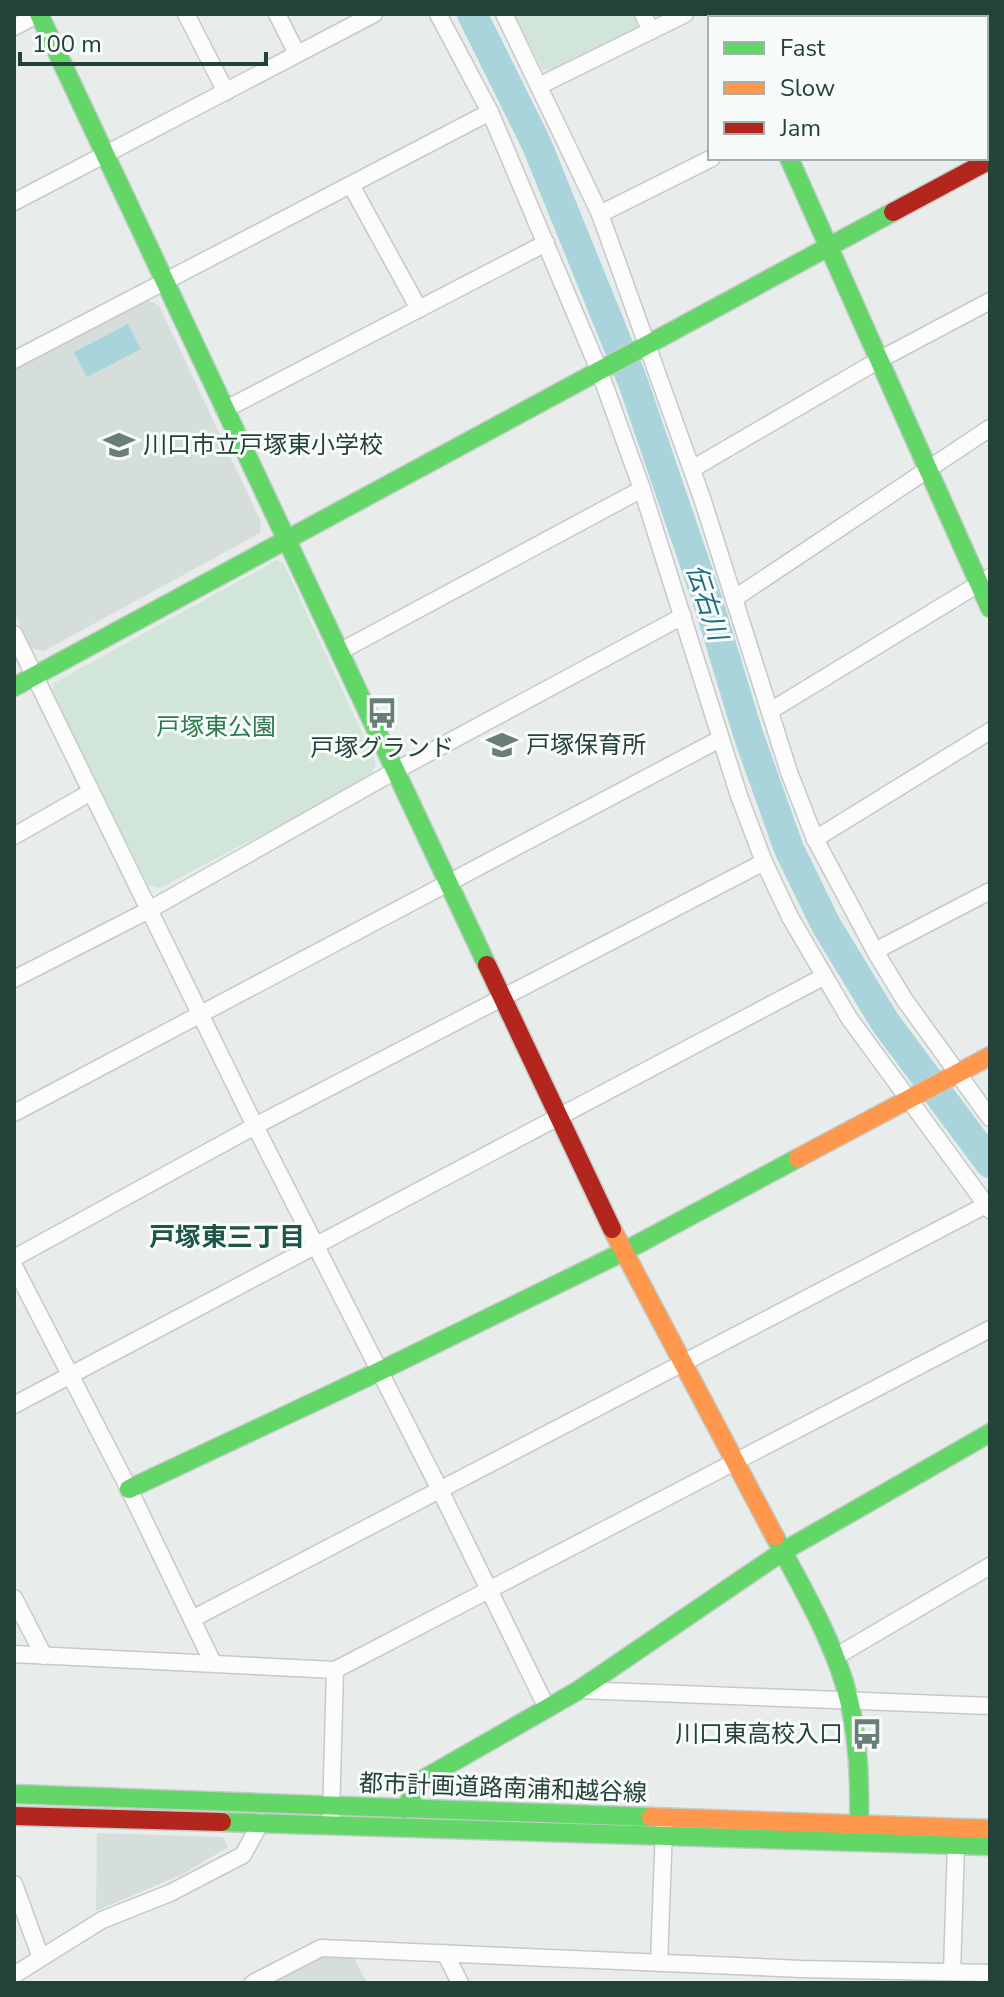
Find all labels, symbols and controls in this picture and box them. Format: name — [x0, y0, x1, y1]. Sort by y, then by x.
scale bar — [20, 16, 266, 66]
legend — [708, 16, 988, 160]
text: 100 m — [32, 28, 102, 60]
text: Fast — [780, 32, 826, 64]
text: Slow — [780, 72, 835, 104]
text: Jam — [779, 112, 821, 144]
school or university icon: 川口市立戸塚東小学校 — [102, 428, 136, 462]
place label: 川口市立戸塚東小学校 — [143, 429, 383, 461]
water label: 伝右川 — [678, 560, 736, 647]
bus stop icon: 戸塚グランド — [365, 696, 399, 730]
park label: 戸塚東公園 — [156, 711, 276, 743]
school or university icon: 戸塚保育所 — [485, 728, 519, 762]
place label: 戸塚保育所 — [526, 729, 646, 761]
place label: 戸塚グランド — [310, 732, 454, 764]
district label: 戸塚東三丁目 — [149, 1220, 305, 1255]
bus stop icon: 川口東高校入口 — [850, 1717, 884, 1751]
place label: 川口東高校入口 — [675, 1718, 843, 1750]
street label: 都市計画道路南浦和越谷線 — [359, 1767, 647, 1809]

